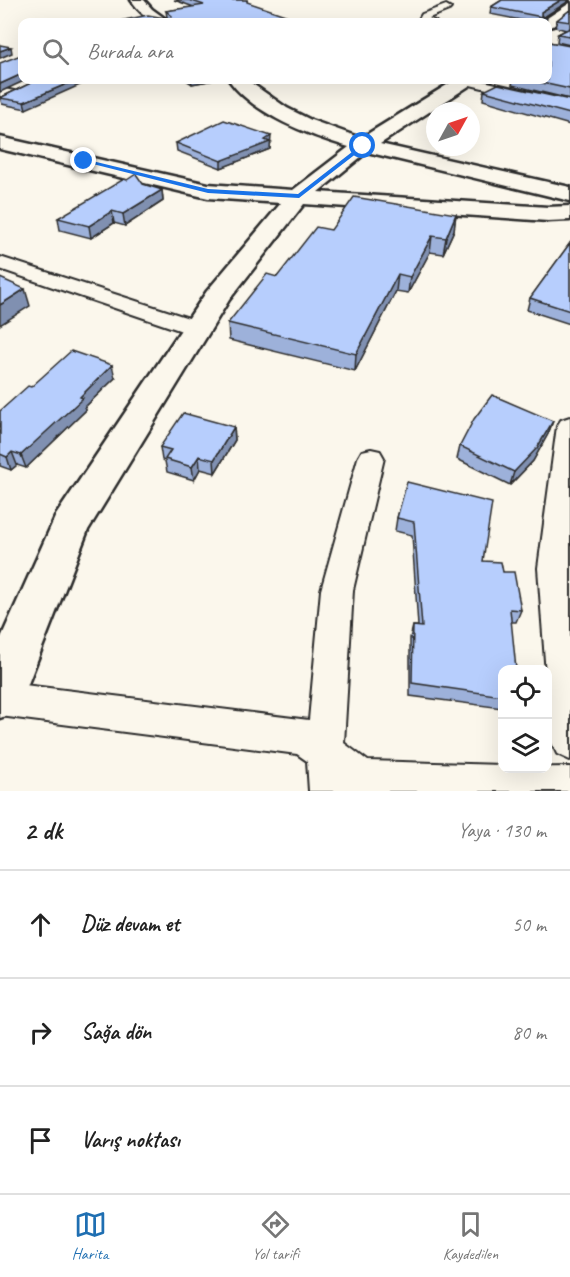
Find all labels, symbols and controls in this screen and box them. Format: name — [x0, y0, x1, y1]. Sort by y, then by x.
search box — [18, 18, 552, 84]
icon: search — [39, 35, 72, 68]
text: Burada ara — [87, 37, 173, 65]
north arrow — [426, 102, 480, 156]
route start — [349, 132, 375, 158]
route end — [70, 147, 96, 173]
map controls — [498, 665, 552, 773]
button: locate — [498, 665, 552, 719]
button: layers — [498, 719, 552, 773]
text: 2 dk — [24, 814, 62, 847]
text: Yaya · 130 m — [458, 818, 546, 843]
icon: ahead — [24, 908, 57, 941]
text: Düz devam et — [81, 910, 179, 938]
text: 50 m — [512, 912, 546, 937]
icon: right — [24, 1016, 57, 1049]
text: Sağa dön — [81, 1018, 151, 1046]
text: 80 m — [512, 1020, 546, 1045]
icon: arrive — [24, 1124, 57, 1157]
text: Varış noktası — [81, 1126, 180, 1154]
tab: Harita — [72, 1208, 108, 1264]
tab: Yol tarifi — [252, 1208, 299, 1264]
tab: Kaydedilen — [443, 1208, 498, 1264]

